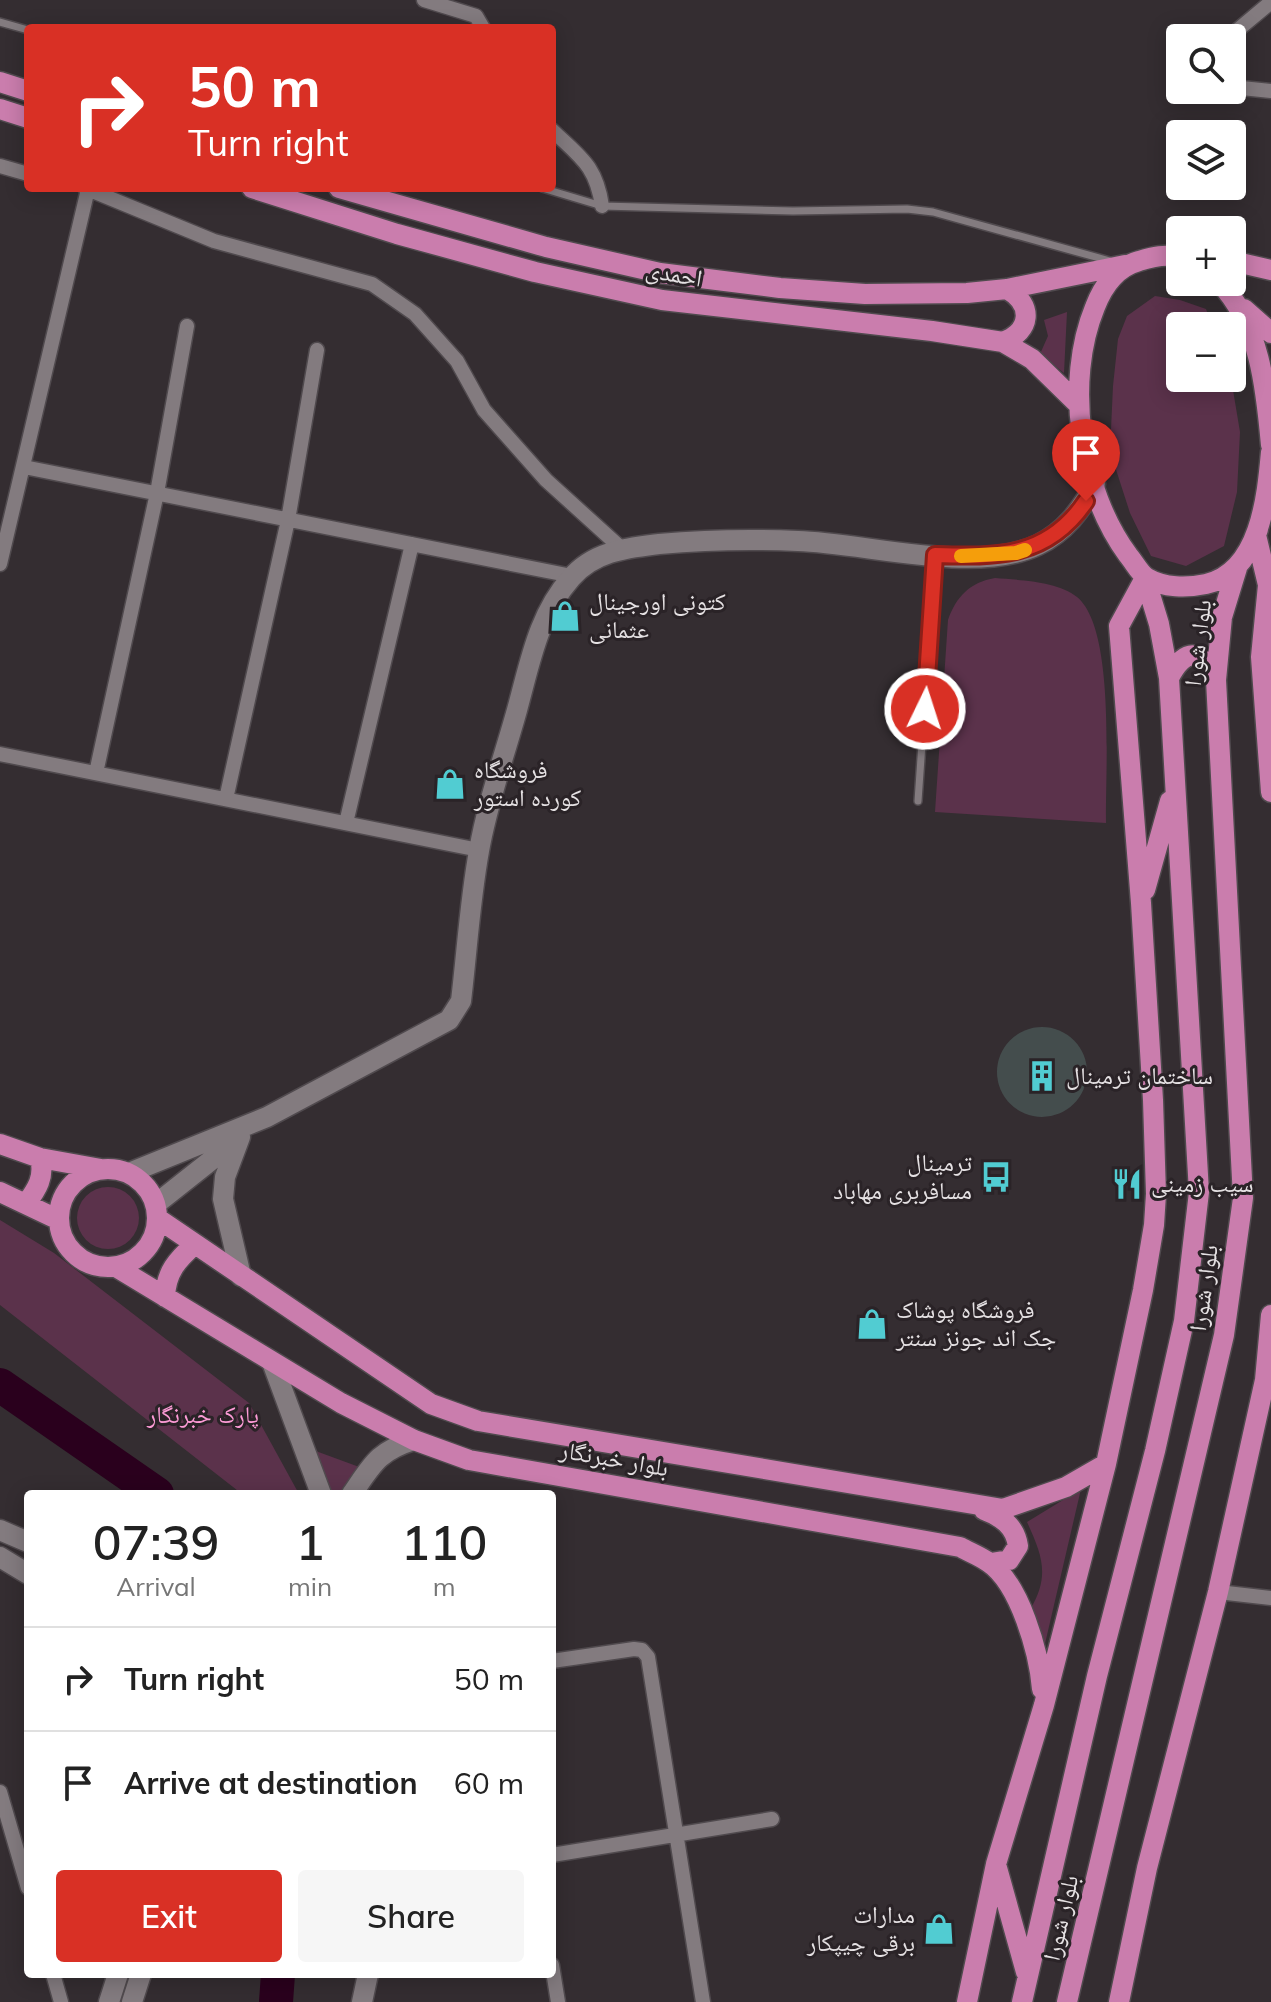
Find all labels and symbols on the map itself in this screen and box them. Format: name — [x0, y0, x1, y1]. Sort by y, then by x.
street label: احمدی — [643, 253, 705, 293]
pin — [1052, 419, 1120, 501]
place label: کتونی اورجینال عثمانی — [589, 586, 726, 644]
street label: بلوار شورا — [1177, 598, 1217, 688]
shop icon: کتونی اورجینال عثمانی — [548, 599, 582, 633]
position arrow — [883, 667, 967, 751]
place label: فروشگاه کورده استور — [473, 754, 581, 812]
shop icon: فروشگاه کورده استور — [433, 767, 467, 801]
building icon: ساختمان ترمینال — [1025, 1059, 1059, 1093]
place label: ساختمان ترمینال — [1066, 1060, 1213, 1090]
place label: ترمینال مسافربری مهاباد — [833, 1147, 972, 1205]
bus stop icon: ترمینال مسافربری مهاباد — [979, 1160, 1013, 1194]
restaurant icon: سیب زمینی — [1110, 1167, 1144, 1201]
place label: سیب زمینی — [1151, 1168, 1254, 1198]
street label: بلوار شورا — [1182, 1243, 1224, 1333]
place label: فروشگاه پوشاک جک اند جونز سنتر — [895, 1294, 1056, 1352]
shop icon: فروشگاه پوشاک جک اند جونز سنتر — [855, 1307, 889, 1341]
park label: پارک خبرنگار — [146, 1399, 259, 1429]
street label: بلوار خبرنگار — [556, 1434, 671, 1482]
street label: بلوار شورا — [1036, 1872, 1084, 1964]
place label: مدارات برقی چیپکار — [806, 1899, 915, 1957]
shop icon: مدارات برقی چیپکار — [922, 1912, 956, 1946]

